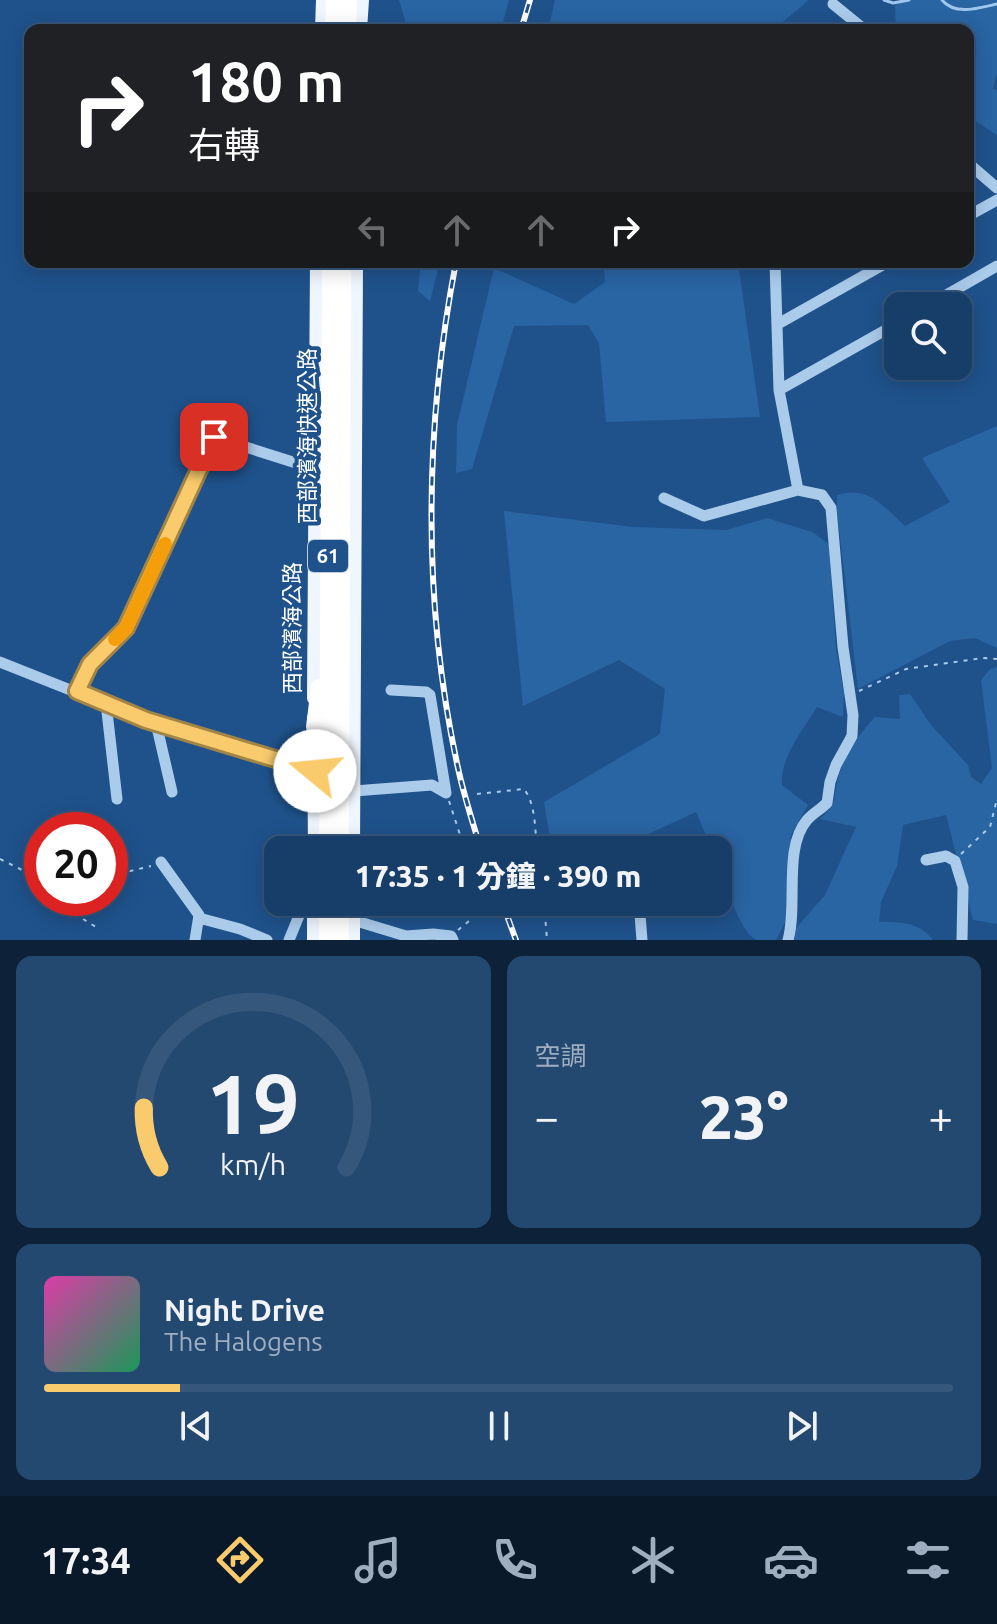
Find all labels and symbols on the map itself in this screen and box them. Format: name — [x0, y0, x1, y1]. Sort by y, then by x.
street label: 西部濱海快速公路 — [294, 348, 319, 524]
pin — [180, 403, 248, 471]
road number: 61 — [308, 540, 348, 572]
street label: 西部濱海公路 — [279, 562, 304, 694]
position arrow — [273, 729, 357, 813]
speed limit sign: 20 — [24, 812, 128, 916]

